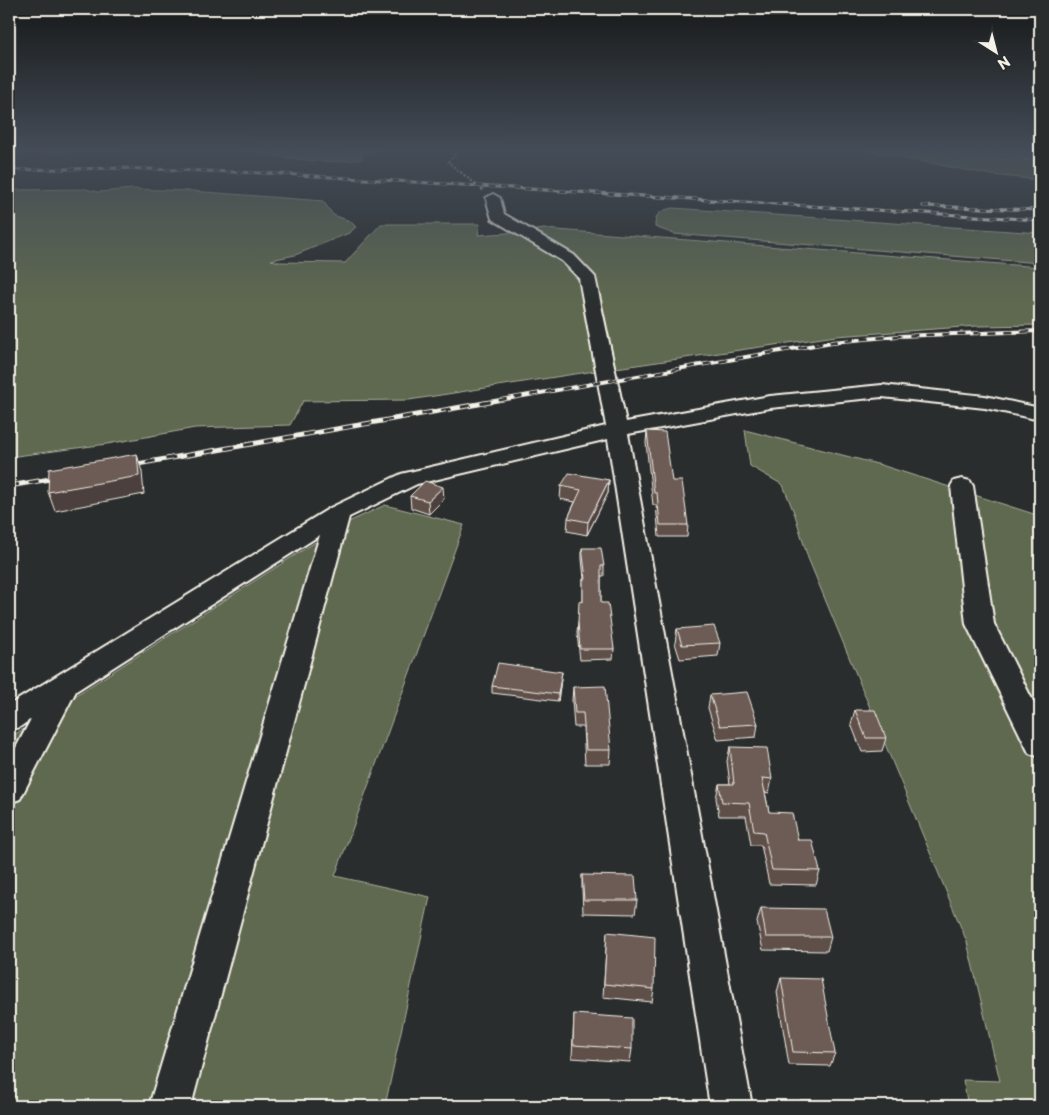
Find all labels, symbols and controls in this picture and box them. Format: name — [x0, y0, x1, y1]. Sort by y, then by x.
north arrow — [972, 28, 1022, 78]
text: N — [993, 51, 1015, 75]

